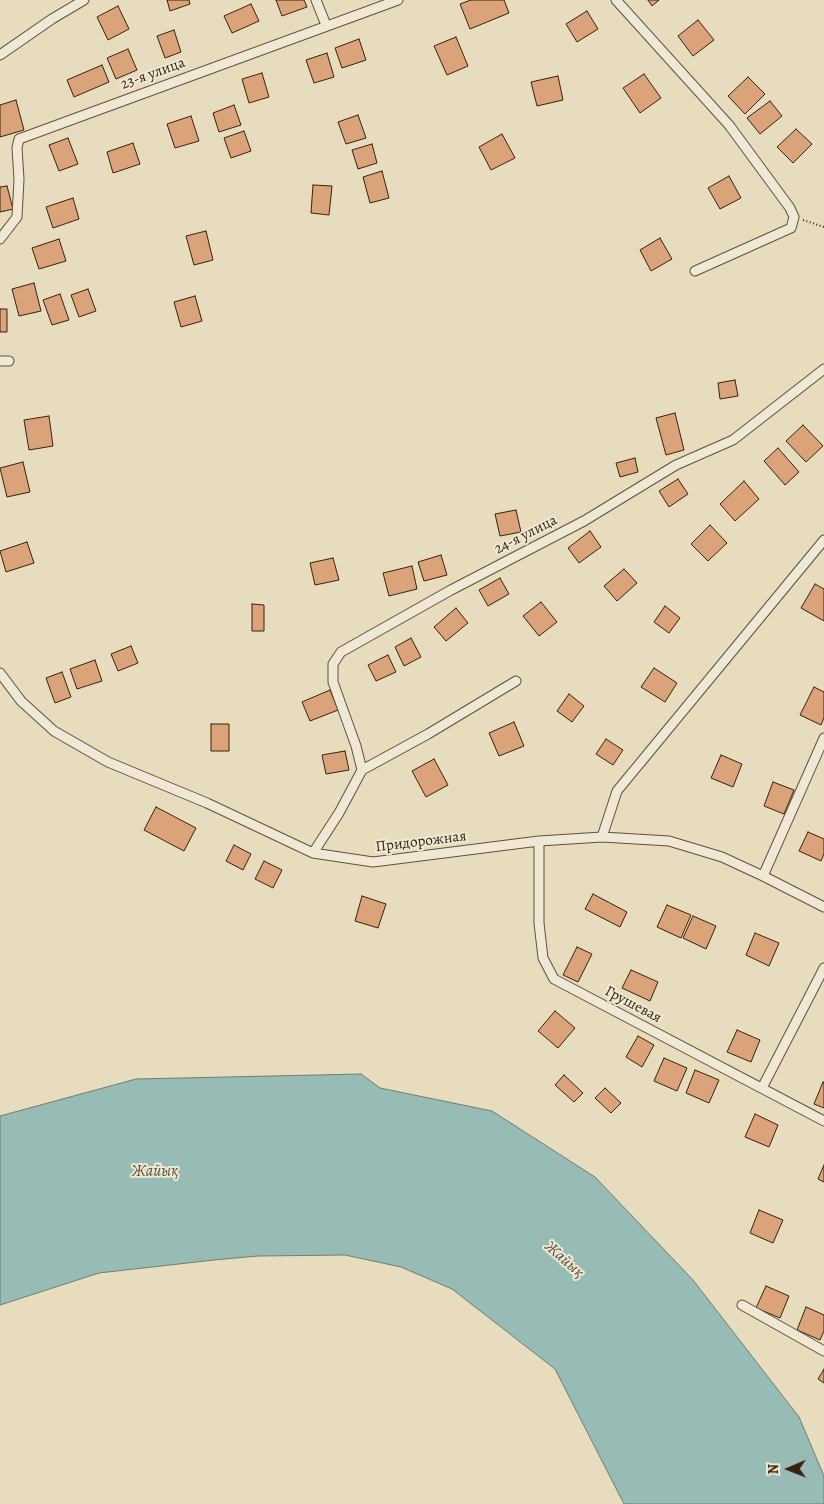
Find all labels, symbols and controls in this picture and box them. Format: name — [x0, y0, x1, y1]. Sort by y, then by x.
street label: 23-я улица — [118, 54, 188, 94]
street label: 24-я улица — [492, 512, 560, 558]
street label: Придорожная — [374, 827, 468, 857]
street label: Грушевая — [602, 983, 664, 1027]
water label: Жайық — [132, 1162, 178, 1182]
water label: Жайық — [540, 1237, 588, 1283]
north arrow — [764, 1444, 814, 1494]
text: N — [764, 1464, 783, 1475]

